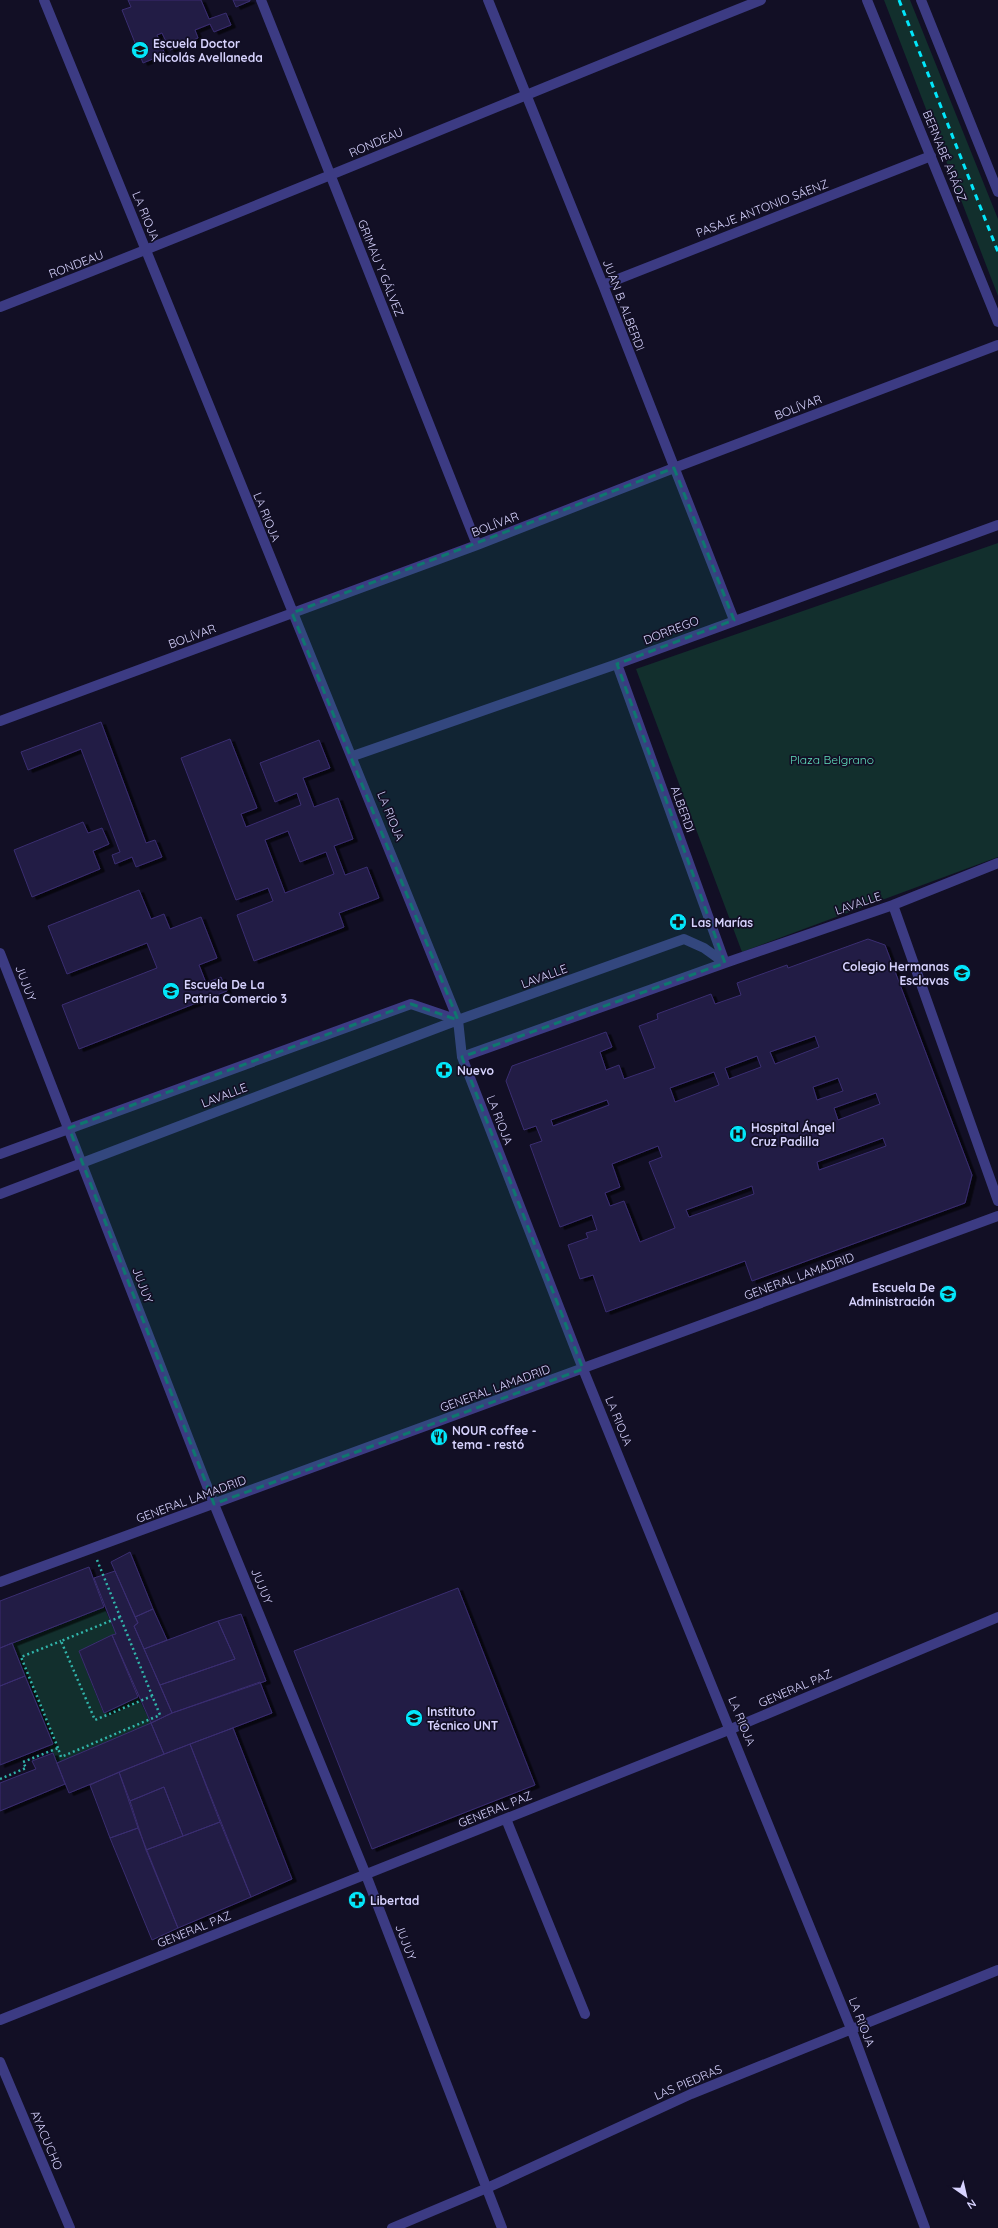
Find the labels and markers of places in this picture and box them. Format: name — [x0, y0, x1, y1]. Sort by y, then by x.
place label: Escuela Doctor Nicolás Avellaneda — [153, 36, 263, 65]
school or university icon: Escuela Doctor Nicolás Avellaneda — [130, 40, 150, 60]
pharmacy icon: Las Marías — [668, 912, 688, 932]
place label: Las Marías — [691, 915, 753, 930]
place label: Colegio Hermanas Esclavas — [843, 959, 949, 988]
school or university icon: Colegio Hermanas Esclavas — [952, 963, 972, 983]
place label: Escuela De La Patria Comercio 3 — [184, 977, 287, 1006]
school or university icon: Escuela De La Patria Comercio 3 — [161, 981, 181, 1001]
pharmacy icon: Nuevo — [434, 1060, 454, 1080]
place label: Nuevo — [457, 1063, 495, 1078]
place label: Hospital Ángel Cruz Padilla — [751, 1120, 835, 1149]
hospital icon: Hospital Ángel Cruz Padilla — [728, 1124, 748, 1144]
place label: Escuela De Administración — [849, 1280, 935, 1309]
school or university icon: Escuela De Administración — [938, 1284, 958, 1304]
place label: NOUR coffee - tema - restó — [452, 1423, 537, 1452]
restaurant icon: NOUR coffee - tema - restó — [429, 1427, 449, 1447]
place label: Instituto Técnico UNT — [427, 1704, 499, 1733]
school or university icon: Instituto Técnico UNT — [404, 1708, 424, 1728]
pharmacy icon: Libertad — [347, 1890, 367, 1910]
place label: Libertad — [370, 1893, 419, 1908]

